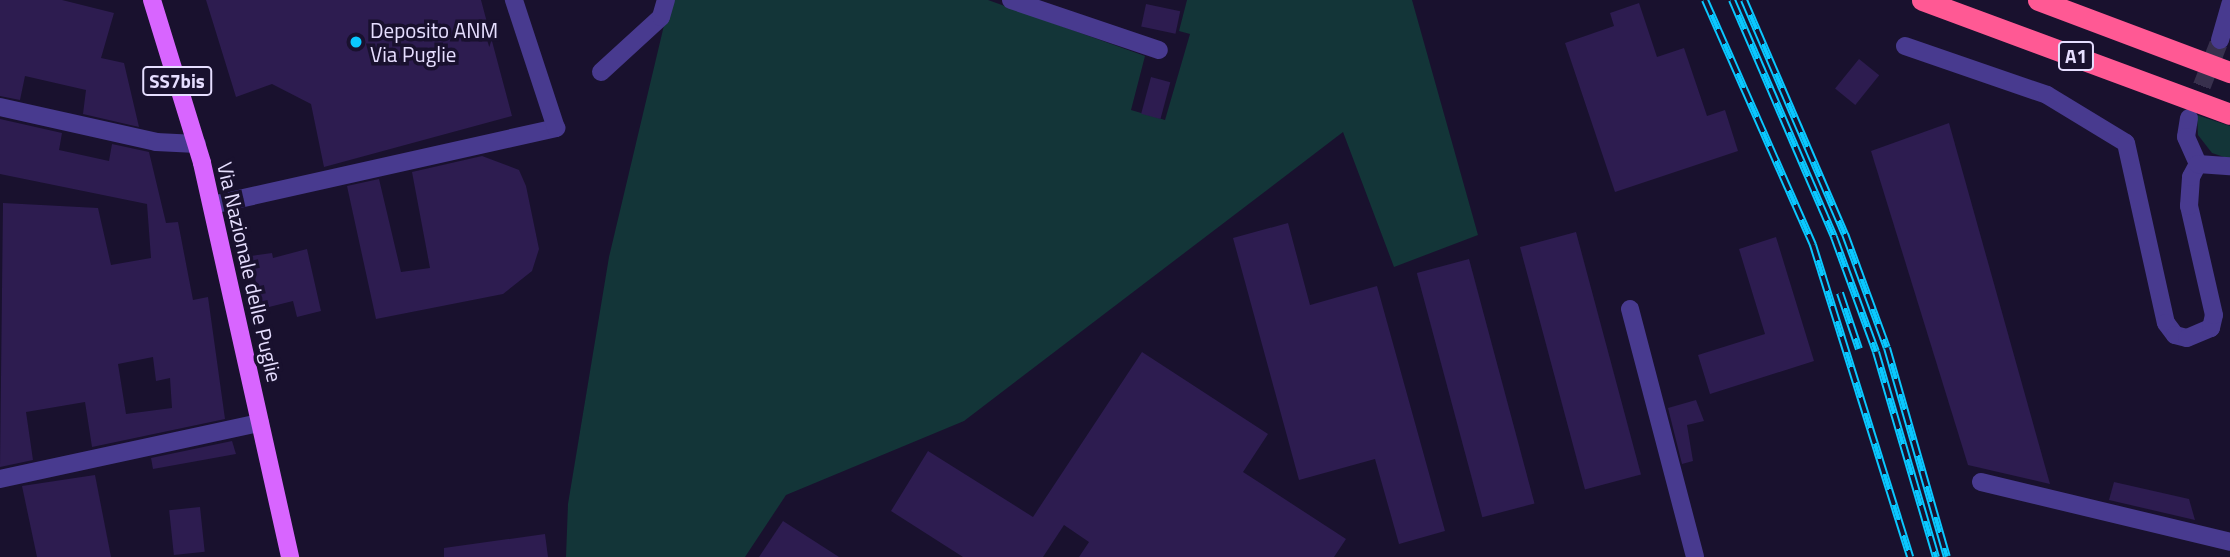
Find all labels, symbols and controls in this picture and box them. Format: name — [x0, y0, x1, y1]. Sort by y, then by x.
place label: Deposito ANM Via Puglie — [370, 17, 498, 67]
marker: Deposito ANM Via Puglie — [348, 34, 364, 50]
road number: A1 — [2057, 40, 2095, 72]
road number: SS7bis — [142, 66, 212, 96]
street label: Via Nazionale delle Puglie — [212, 160, 288, 384]

